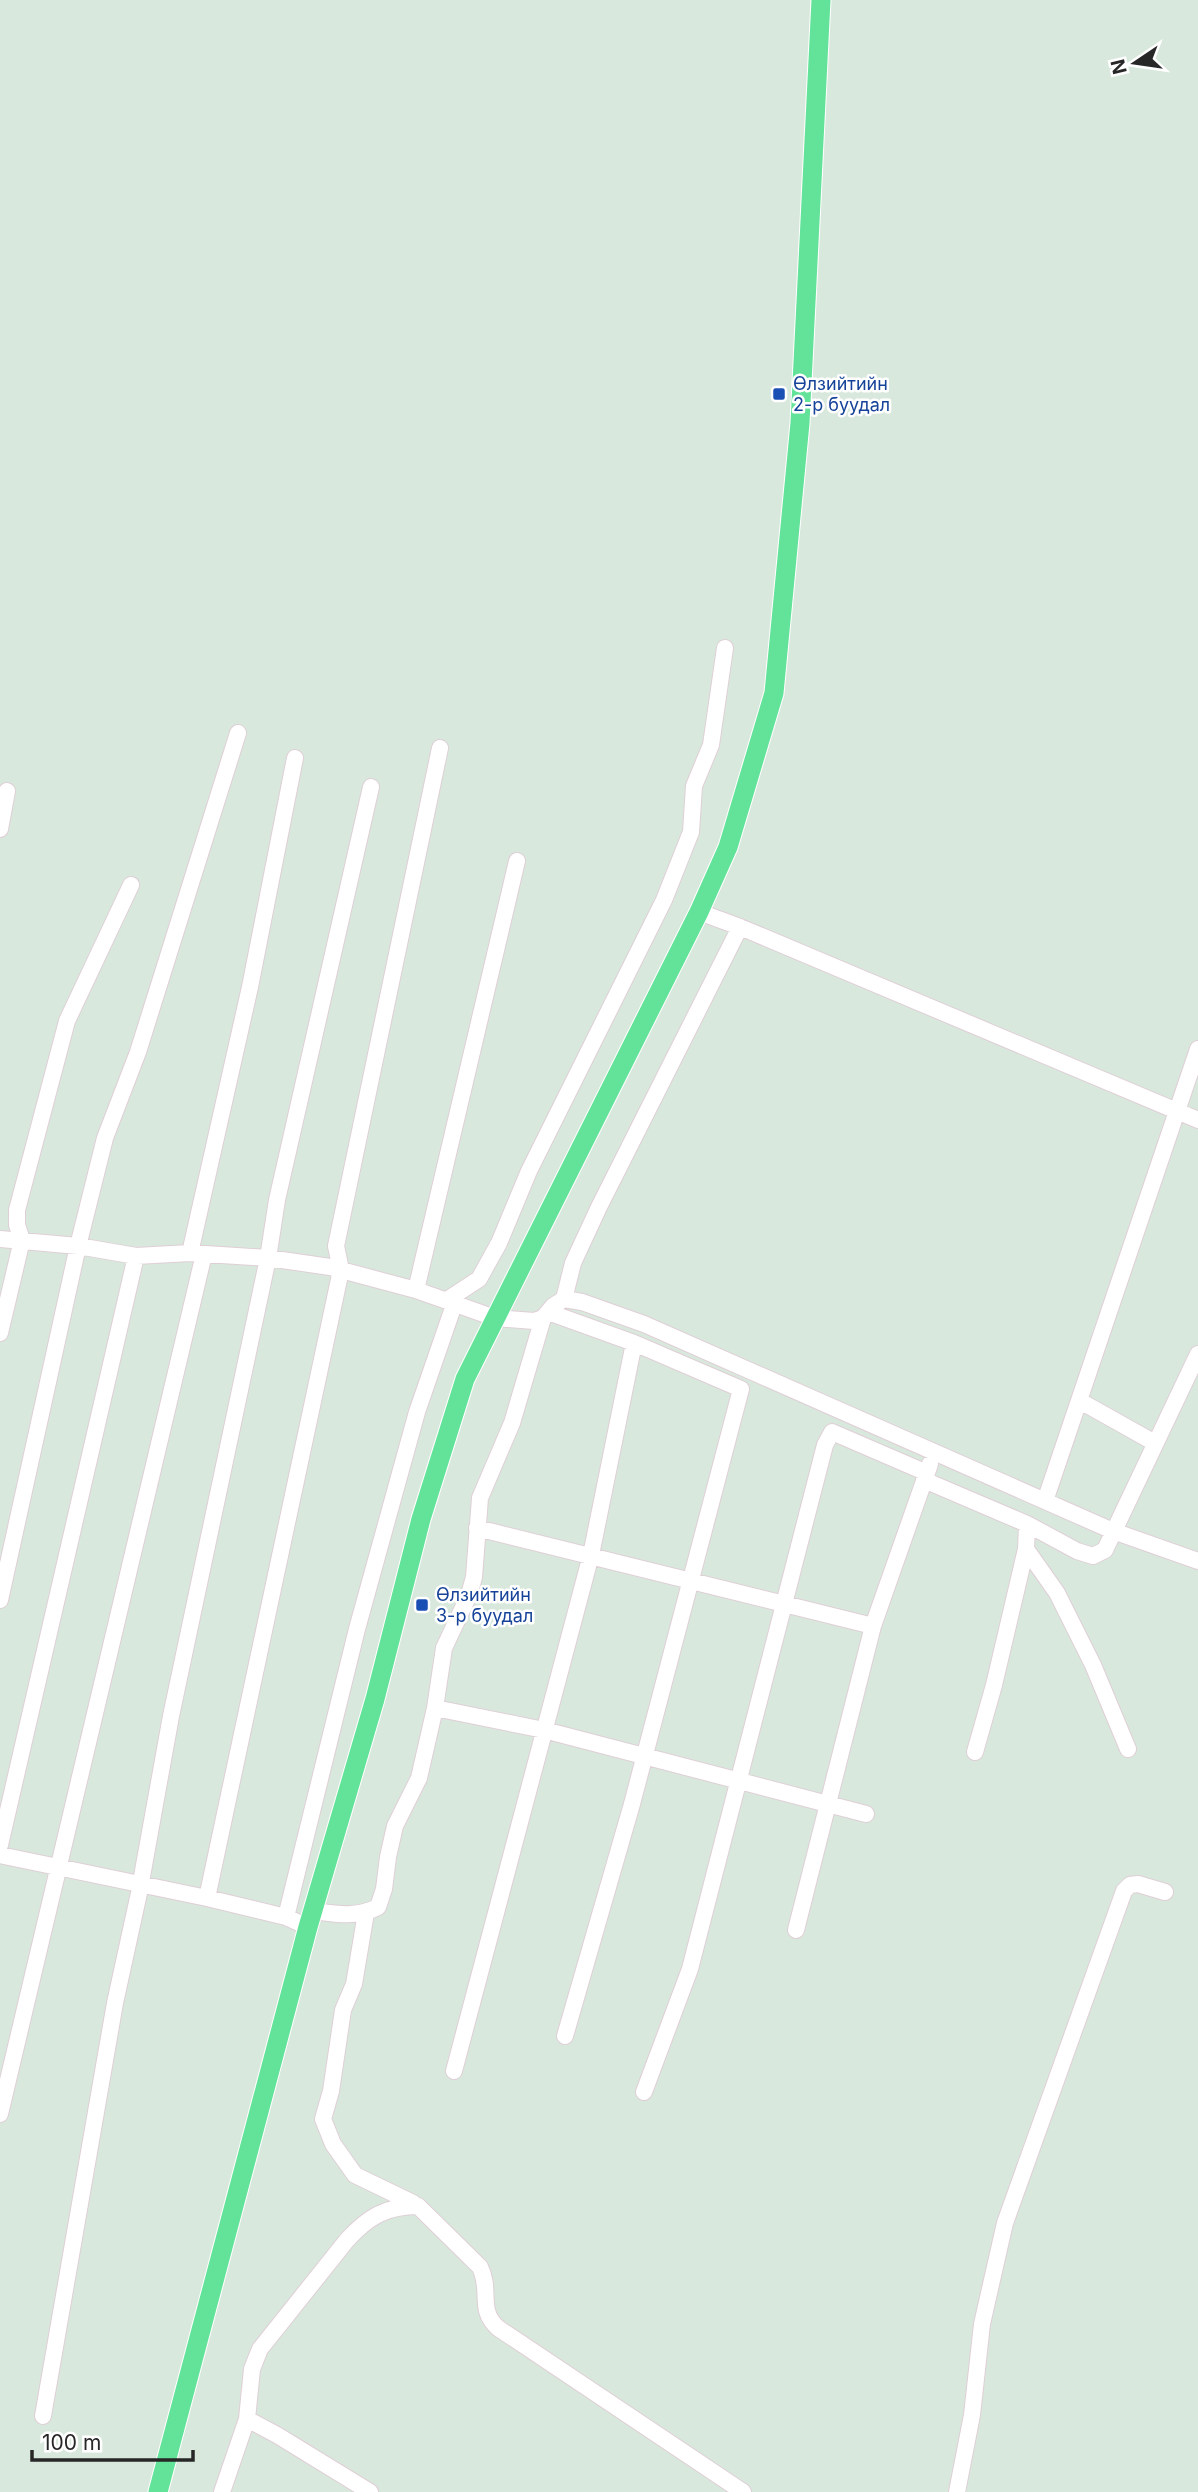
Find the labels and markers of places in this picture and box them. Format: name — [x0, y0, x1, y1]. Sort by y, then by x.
place label: Өлзийтийн 2-р буудал — [793, 373, 890, 415]
marker: Өлзийтийн 2-р буудал — [771, 386, 787, 402]
place label: Өлзийтийн 3-р буудал — [436, 1584, 533, 1626]
marker: Өлзийтийн 3-р буудал — [414, 1597, 430, 1613]

